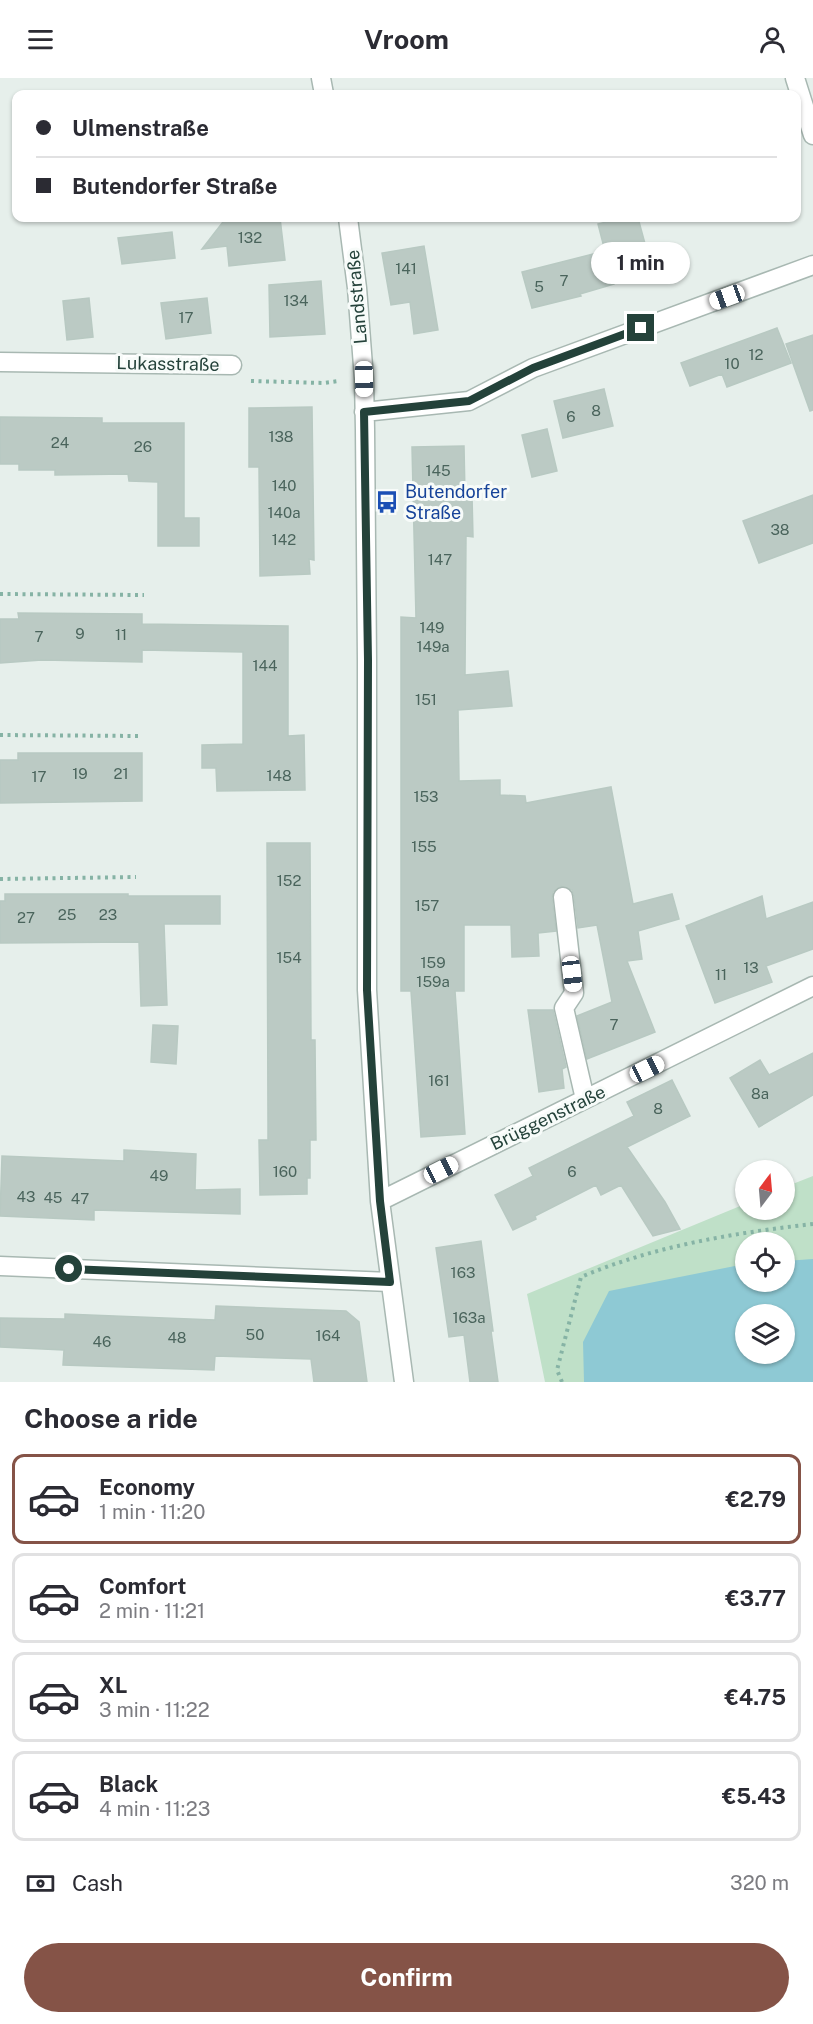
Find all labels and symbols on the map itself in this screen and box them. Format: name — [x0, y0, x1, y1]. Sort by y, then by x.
house number: 132 — [238, 229, 262, 246]
callout: 1 min — [592, 241, 690, 283]
street label: Landstraße — [342, 249, 371, 345]
house number: 141 — [395, 260, 417, 277]
house number: 7 — [559, 272, 569, 289]
house number: 5 — [534, 278, 544, 295]
car — [707, 282, 747, 312]
house number: 134 — [284, 292, 308, 309]
house number: 17 — [178, 309, 194, 326]
route end — [627, 314, 654, 341]
house number: 12 — [748, 346, 764, 363]
street label: Lukasstraße — [116, 352, 220, 375]
house number: 10 — [724, 355, 740, 372]
car — [355, 361, 373, 397]
house number: 8 — [591, 402, 601, 419]
house number: 6 — [566, 408, 576, 425]
house number: 138 — [268, 428, 294, 445]
house number: 24 — [51, 434, 69, 451]
house number: 26 — [134, 438, 152, 455]
house number: 145 — [425, 462, 451, 479]
house number: 140 — [272, 477, 296, 494]
place label: Butendorfer Straße — [405, 481, 507, 523]
bus stop icon: Butendorfer Straße — [374, 489, 400, 515]
house number: 140a — [267, 504, 301, 521]
house number: 38 — [770, 521, 790, 538]
house number: 142 — [272, 531, 296, 548]
house number: 147 — [428, 551, 452, 568]
house number: 149 — [420, 619, 444, 636]
house number: 9 — [75, 625, 85, 642]
house number: 11 — [115, 626, 127, 643]
house number: 7 — [34, 628, 44, 645]
house number: 149a — [416, 638, 450, 655]
house number: 144 — [253, 657, 277, 674]
house number: 151 — [415, 691, 437, 708]
house number: 19 — [72, 765, 88, 782]
house number: 21 — [113, 765, 129, 782]
house number: 148 — [266, 767, 292, 784]
house number: 17 — [31, 768, 47, 785]
house number: 153 — [413, 788, 439, 805]
house number: 155 — [411, 838, 437, 855]
house number: 152 — [277, 872, 301, 889]
house number: 157 — [415, 897, 439, 914]
house number: 25 — [58, 906, 76, 923]
house number: 23 — [99, 906, 117, 923]
house number: 27 — [17, 909, 35, 926]
house number: 154 — [276, 949, 302, 966]
house number: 159 — [420, 954, 446, 971]
car — [561, 955, 583, 993]
house number: 13 — [743, 959, 759, 976]
house number: 11 — [715, 966, 727, 983]
house number: 159a — [416, 973, 450, 990]
house number: 7 — [609, 1016, 619, 1033]
car — [627, 1053, 667, 1085]
house number: 161 — [428, 1072, 450, 1089]
street label: Brüggenstraße — [487, 1081, 609, 1154]
house number: 8a — [751, 1085, 769, 1102]
house number: 8 — [653, 1100, 663, 1117]
car — [421, 1154, 461, 1186]
north arrow — [735, 1160, 795, 1220]
house number: 160 — [273, 1163, 297, 1180]
house number: 6 — [567, 1163, 577, 1180]
house number: 49 — [150, 1167, 168, 1184]
house number: 43 — [17, 1188, 35, 1205]
house number: 45 — [44, 1189, 62, 1206]
house number: 47 — [71, 1190, 89, 1207]
route start — [55, 1255, 82, 1282]
house number: 163 — [451, 1264, 475, 1281]
house number: 163a — [452, 1309, 486, 1326]
house number: 50 — [246, 1326, 264, 1343]
house number: 164 — [316, 1327, 340, 1344]
house number: 48 — [167, 1329, 187, 1346]
house number: 46 — [93, 1333, 111, 1350]

